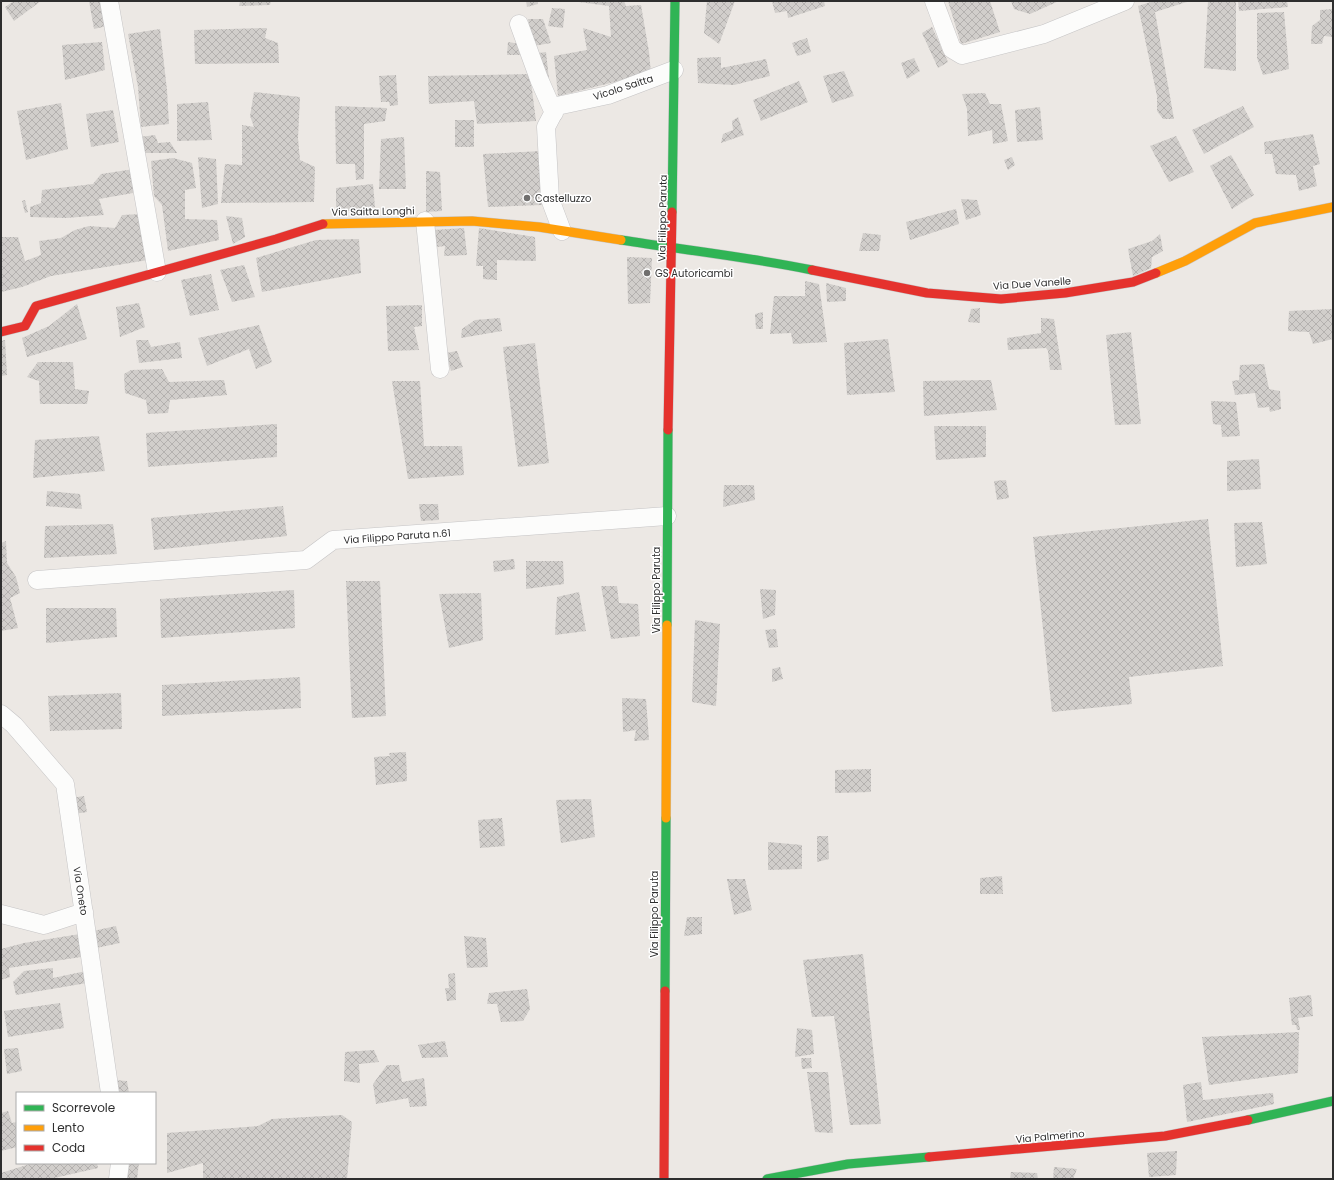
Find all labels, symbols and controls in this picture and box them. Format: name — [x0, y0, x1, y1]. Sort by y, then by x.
street label: Vicolo Saitta — [591, 71, 655, 104]
street label: Via Filippo Paruta — [654, 175, 671, 262]
place label: Castelluzzo — [535, 191, 591, 206]
marker: Castelluzzo — [522, 193, 532, 203]
street label: Via Saitta Longhi — [331, 203, 415, 220]
place label: GS Autoricambi — [655, 266, 733, 281]
marker: GS Autoricambi — [642, 268, 652, 278]
street label: Via Due Vanelle — [992, 273, 1072, 294]
street label: Via Filippo Paruta n.61 — [343, 525, 451, 548]
street label: Via Filippo Paruta — [649, 547, 664, 633]
street label: Via Oneto — [69, 866, 92, 917]
street label: Via Filippo Paruta — [647, 871, 662, 957]
legend — [16, 1092, 156, 1164]
text: Scorrevole — [52, 1099, 115, 1116]
text: Lento — [52, 1119, 85, 1136]
street label: Via Palmerino — [1015, 1126, 1085, 1147]
text: Coda — [52, 1139, 85, 1156]

